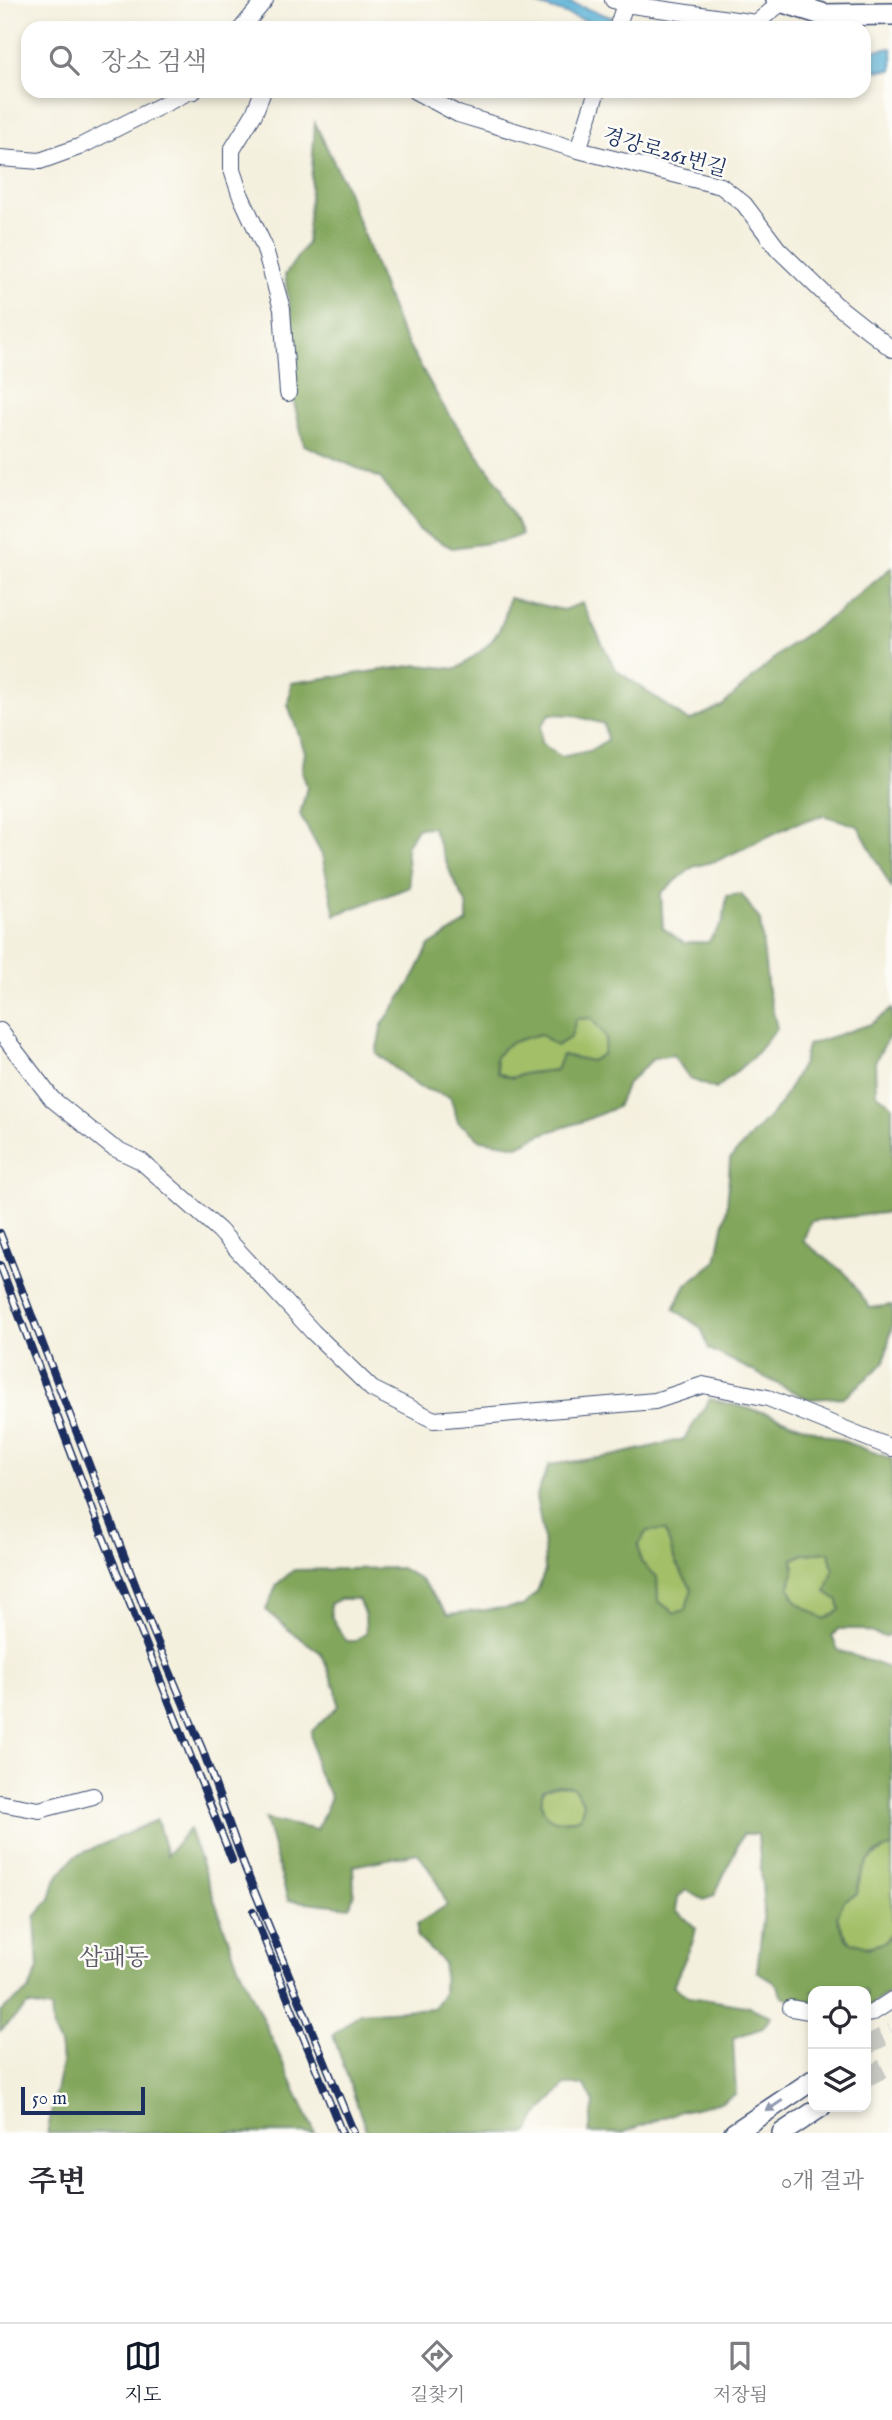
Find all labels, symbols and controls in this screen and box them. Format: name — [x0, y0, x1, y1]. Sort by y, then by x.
search box — [21, 21, 871, 98]
icon: search — [45, 41, 83, 79]
text: 장소 검색 — [101, 46, 207, 79]
street label: 경강로261번길 — [599, 123, 730, 184]
district label: 삼패동 — [79, 1943, 149, 1974]
map controls — [808, 1986, 871, 2112]
button: locate — [808, 1986, 871, 2049]
button: layers — [808, 2049, 871, 2112]
scale bar — [21, 2084, 145, 2116]
text: 50 m — [32, 2087, 67, 2111]
one-way arrow — [765, 2099, 783, 2113]
text: 주변 — [28, 2164, 86, 2202]
text: 0개 결과 — [781, 2167, 864, 2196]
tab: 지도 — [124, 2337, 162, 2408]
tab: 길찾기 — [410, 2337, 465, 2408]
tab: 저장됨 — [713, 2337, 768, 2408]

